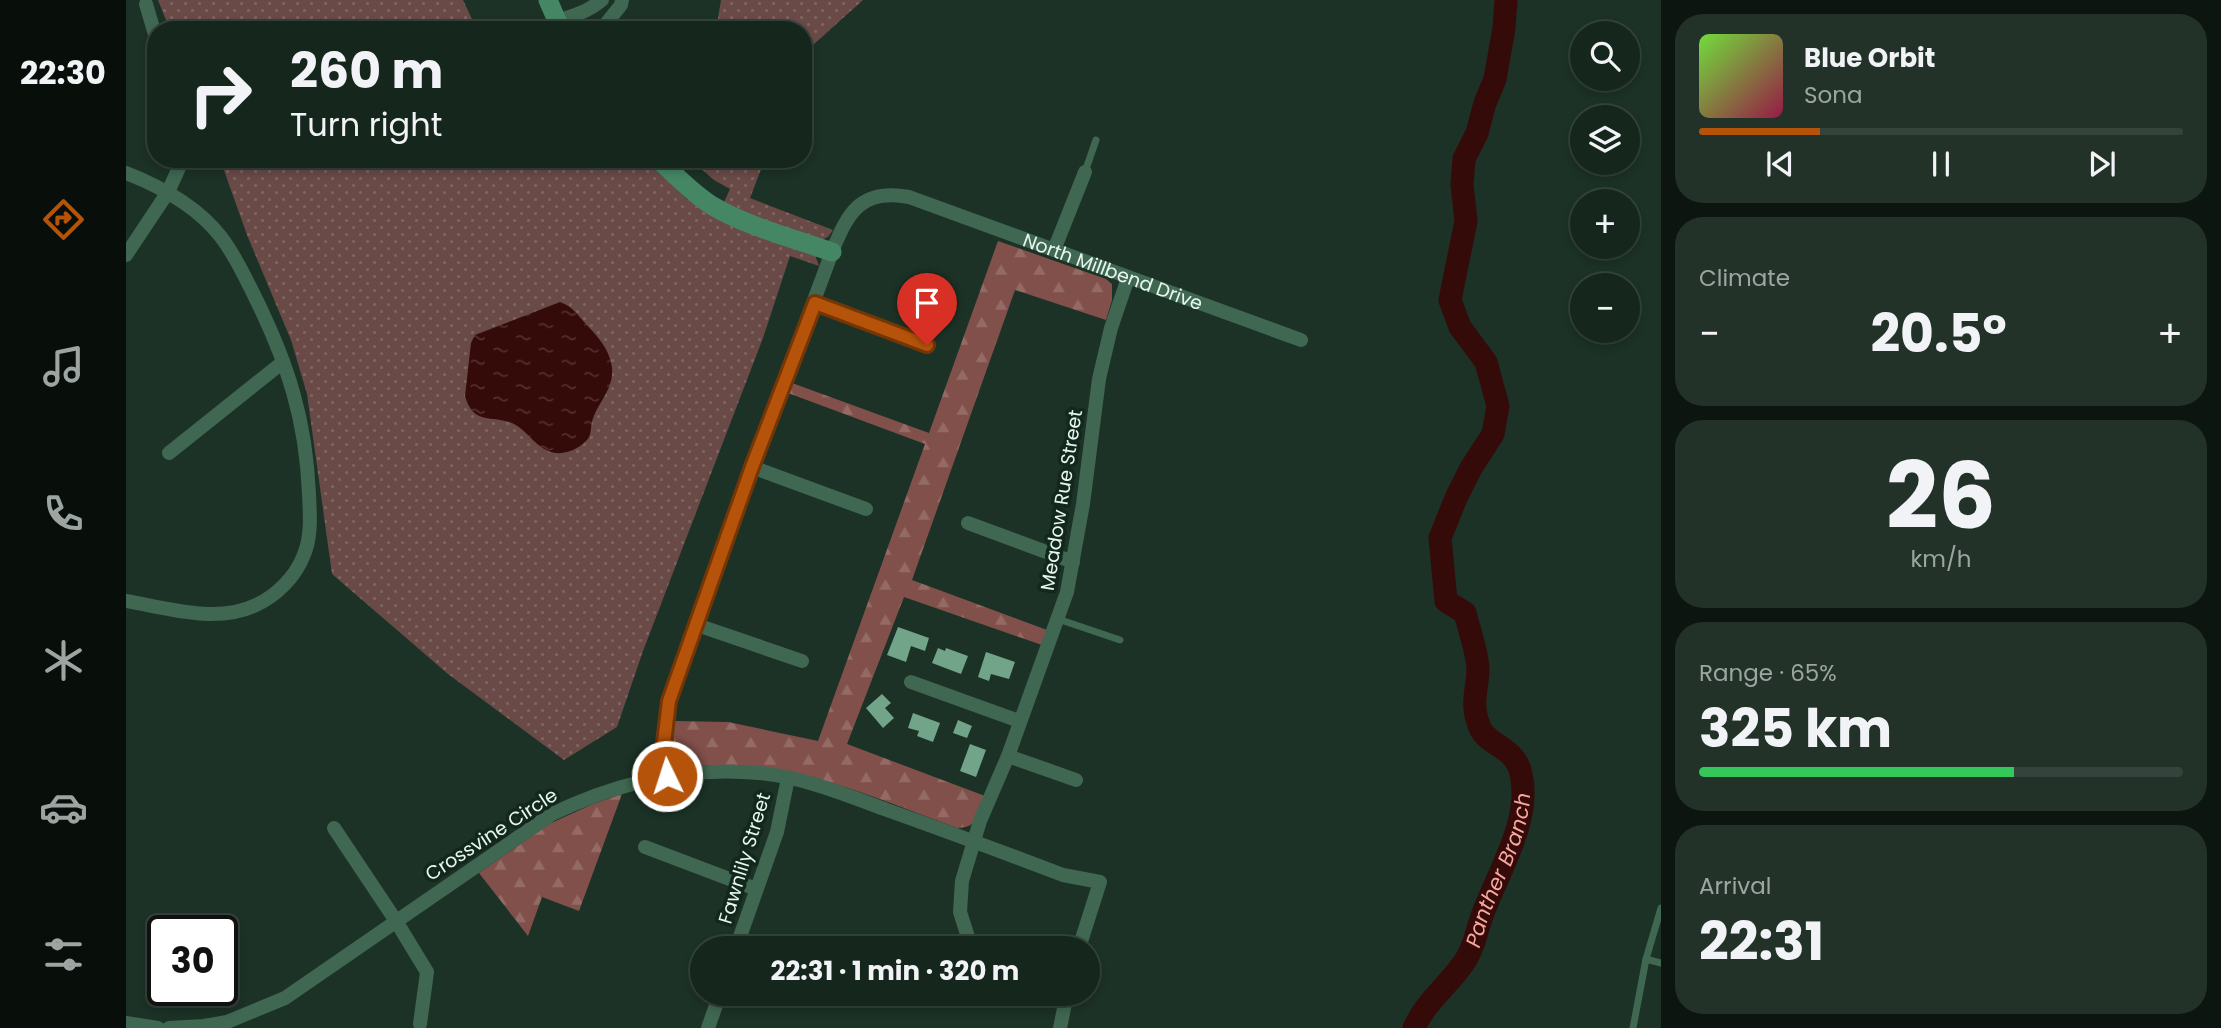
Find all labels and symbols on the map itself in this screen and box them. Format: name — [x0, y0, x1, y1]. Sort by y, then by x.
street label: North Millbend Drive — [1019, 227, 1206, 317]
pin — [897, 273, 957, 345]
street label: Meadow Rue Street — [1034, 408, 1089, 592]
position arrow — [630, 739, 704, 813]
street label: Crossvine Circle — [420, 782, 563, 887]
street label: Fawnlily Street — [712, 789, 777, 927]
water label: Panther Branch — [1458, 792, 1537, 951]
speed limit sign: 30 — [147, 915, 238, 1006]

